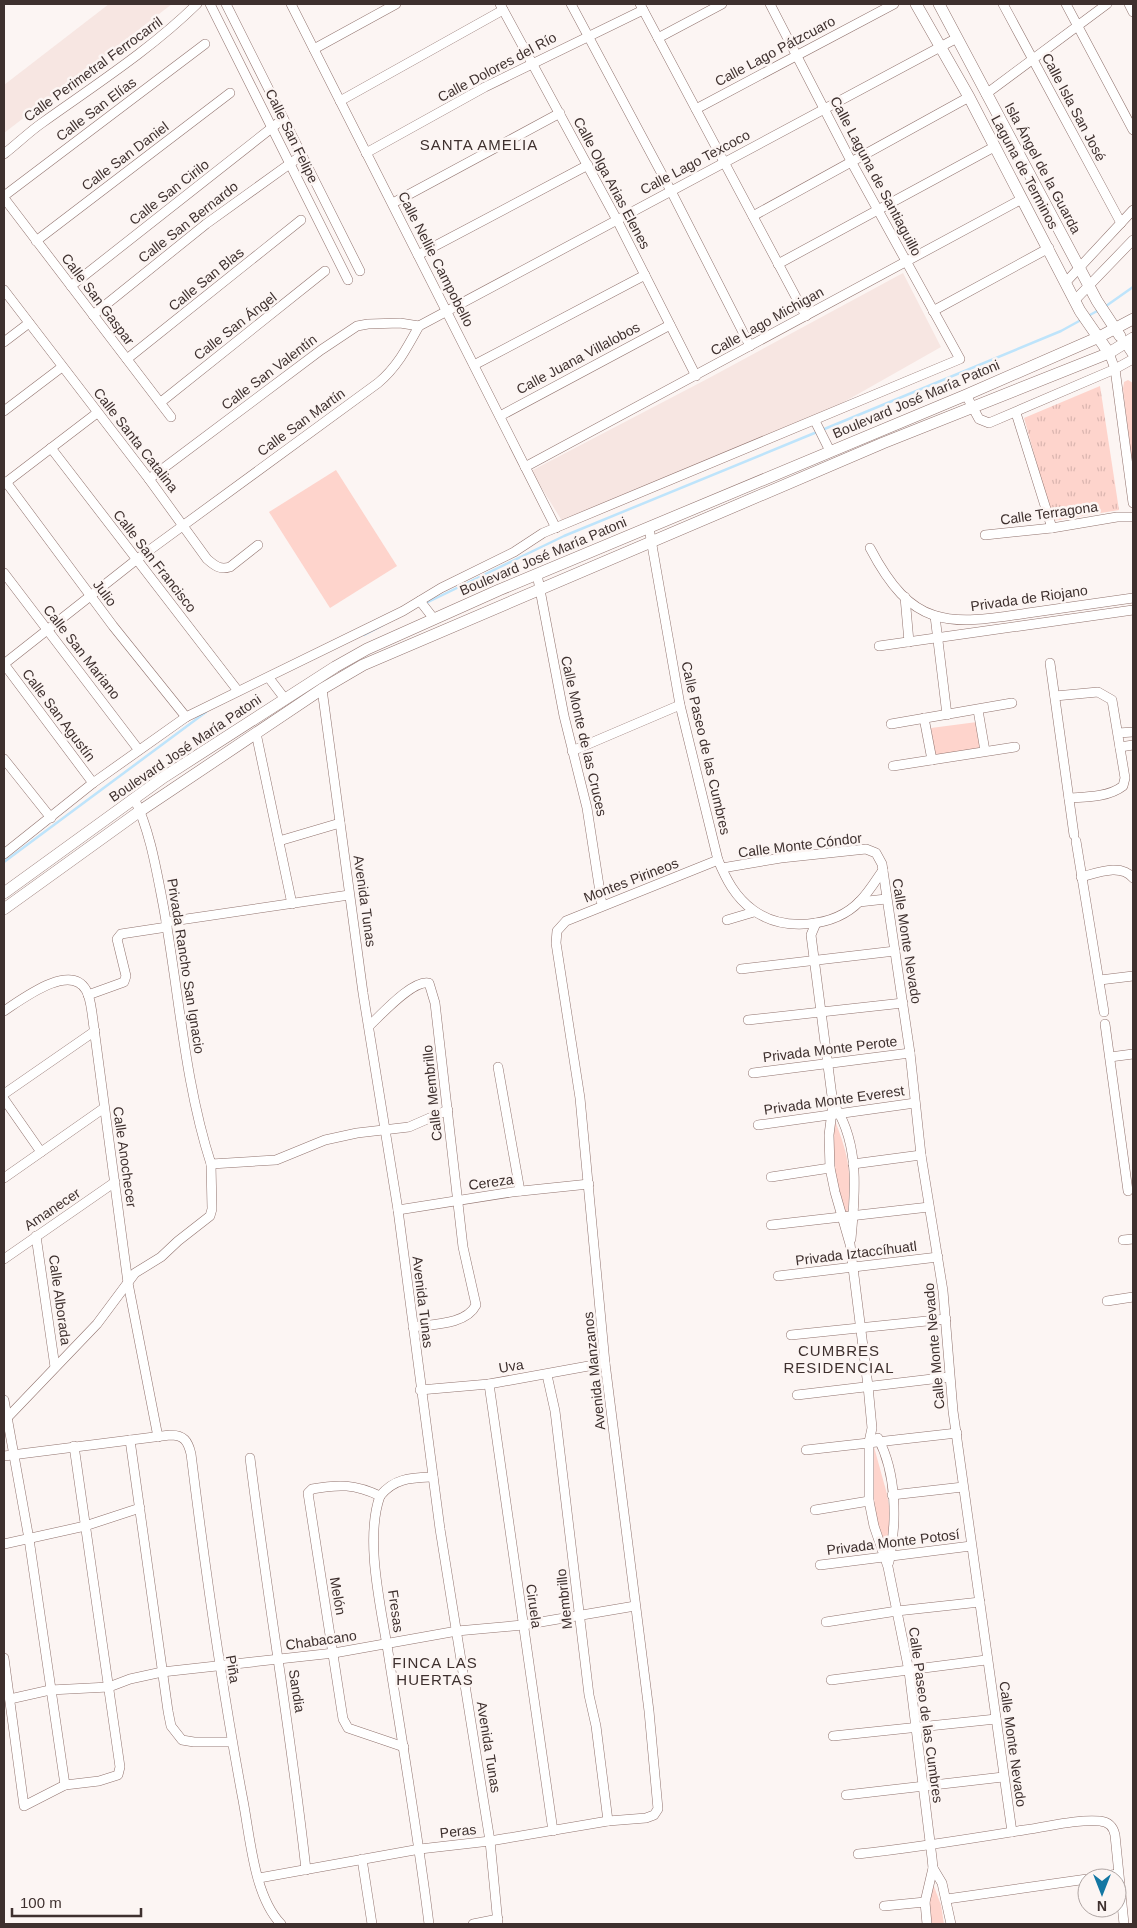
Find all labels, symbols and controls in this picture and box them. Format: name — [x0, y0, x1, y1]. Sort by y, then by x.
street label: Calle Lago Pátzcuaro — [712, 12, 838, 89]
street label: Calle Perimetral Ferrocarril — [21, 13, 165, 125]
street label: Calle Dolores del Río — [435, 29, 559, 105]
street label: Calle Isla San José — [1039, 50, 1109, 164]
street label: Calle San Elías — [53, 74, 139, 144]
street label: Calle San Felipe — [262, 86, 322, 186]
street label: Calle Laguna de Santiaguillo — [827, 94, 925, 259]
street label: Isla Ángel de la Guarda — [1002, 100, 1085, 237]
street label: Laguna de Terminos — [988, 112, 1062, 232]
street label: Calle Olga Arias Elenes — [570, 114, 654, 252]
street label: Calle San Daniel — [79, 118, 171, 194]
street label: Calle Lago Texcoco — [637, 126, 753, 198]
district label: SANTA AMELIA — [420, 136, 538, 153]
street label: Calle San Cirilo — [126, 156, 212, 228]
street label: Calle San Bernardo — [135, 178, 241, 266]
street label: Calle Nellie Campobello — [395, 189, 477, 329]
street label: Calle San Blas — [165, 244, 247, 314]
street label: Calle San Gaspar — [58, 250, 138, 348]
street label: Calle Lago Michigan — [708, 283, 826, 359]
street label: Calle San Ángel — [191, 289, 279, 363]
street label: Calle Juana Villalobos — [514, 319, 642, 397]
street label: Calle San Valentín — [218, 331, 320, 413]
street label: Boulevard José María Patoni — [830, 357, 1002, 441]
street label: Calle Santa Catalina — [90, 385, 182, 495]
street label: Calle San Martín — [254, 385, 348, 459]
street label: Calle Terragona — [999, 498, 1099, 528]
street label: Calle San Francisco — [110, 507, 200, 615]
street label: Boulevard José María Patoni — [457, 514, 629, 598]
street label: Julio — [90, 577, 120, 609]
street label: Privada de Riojano — [969, 582, 1089, 614]
street label: Calle San Mariano — [40, 602, 124, 702]
street label: Calle Monte de las Cruces — [558, 654, 610, 818]
street label: Calle Paseo de las Cumbres — [678, 660, 734, 836]
street label: Calle San Agustín — [19, 666, 99, 764]
street label: Boulevard José María Patoni — [106, 691, 264, 805]
street label: Calle Monte Cóndor — [737, 829, 863, 861]
street label: Avenida Tunas — [351, 854, 379, 948]
street label: Montes Pirineos — [581, 855, 681, 905]
street label: Privada Rancho San Ignacio — [164, 877, 208, 1055]
street label: Calle Monte Nevado — [889, 877, 925, 1005]
street label: Privada Monte Perote — [762, 1033, 898, 1065]
street label: Calle Membrillo — [419, 1044, 445, 1142]
street label: Privada Monte Everest — [763, 1082, 905, 1118]
street label: Calle Anochecer — [110, 1105, 140, 1209]
street label: Cereza — [468, 1171, 515, 1193]
street label: Amanecer — [21, 1184, 83, 1233]
street label: Privada Iztaccíhuatl — [794, 1238, 918, 1268]
street label: Calle Alborada — [46, 1254, 74, 1346]
street label: Avenida Tunas — [409, 1255, 437, 1349]
street label: Calle Monte Nevado — [920, 1282, 947, 1410]
street label: Avenida Manzanos — [580, 1311, 608, 1431]
district label: CUMBRES RESIDENCIAL — [783, 1342, 895, 1376]
street label: Uva — [497, 1356, 525, 1376]
street label: Privada Monte Potosí — [826, 1526, 961, 1558]
street label: Membrillo — [553, 1568, 575, 1630]
street label: Melón — [327, 1576, 349, 1616]
street label: Ciruela — [523, 1583, 545, 1629]
street label: Fresas — [385, 1589, 407, 1633]
street label: Calle Paseo de las Cumbres — [906, 1626, 946, 1804]
street label: Chabacano — [284, 1627, 358, 1653]
street label: Piña — [223, 1654, 243, 1684]
district label: FINCA LAS HUERTAS — [392, 1654, 478, 1688]
street label: Sandia — [286, 1668, 308, 1714]
street label: Calle Monte Nevado — [996, 1680, 1030, 1808]
street label: Avenida Tunas — [474, 1700, 504, 1794]
street label: Peras — [439, 1821, 477, 1841]
north arrow — [1077, 1868, 1127, 1918]
scale bar — [12, 1886, 141, 1918]
text: 100 m — [20, 1894, 62, 1911]
text: N — [1097, 1898, 1107, 1914]

